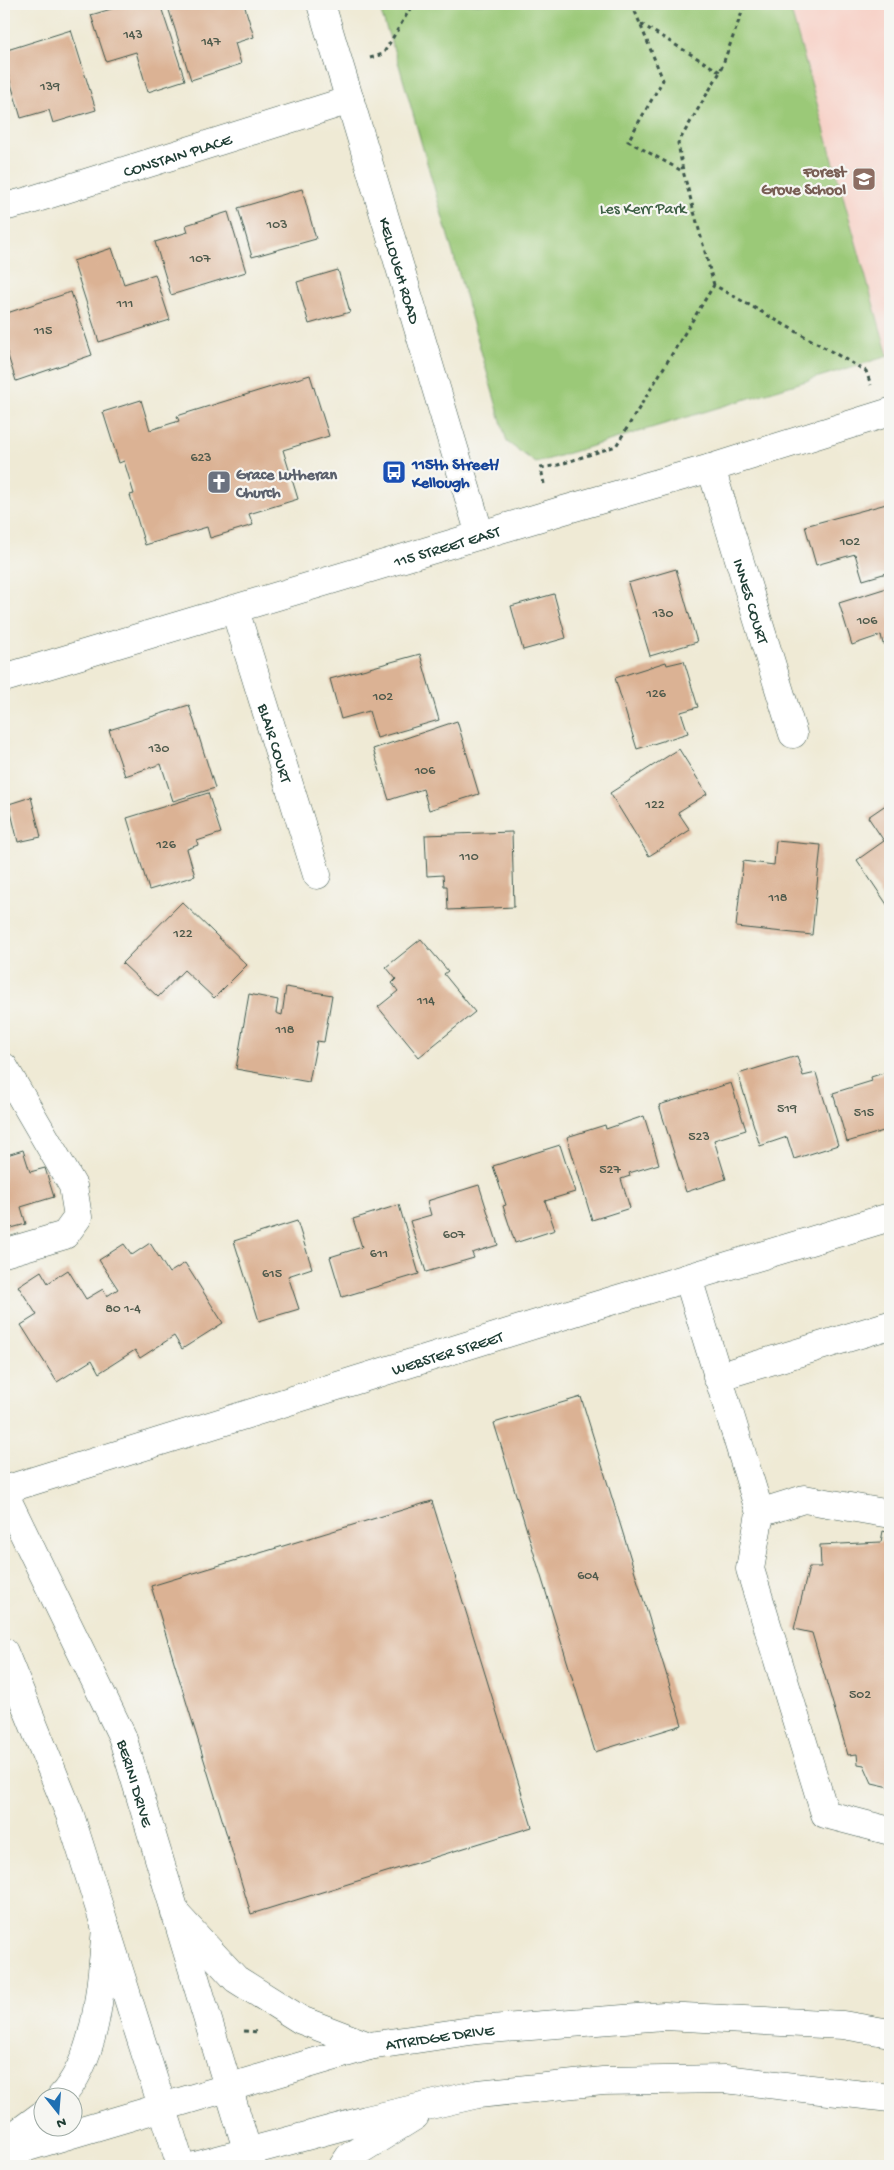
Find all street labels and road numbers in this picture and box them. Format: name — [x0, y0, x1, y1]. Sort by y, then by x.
street label: CONSTAIN PLACE — [122, 131, 236, 183]
street label: KELLOUGH ROAD — [372, 216, 422, 327]
street label: 115 STREET EAST — [391, 523, 504, 574]
street label: INNES COURT — [727, 557, 771, 648]
street label: BLAIR COURT — [251, 701, 294, 786]
street label: WEBSTER STREET — [390, 1329, 507, 1382]
street label: BERINI DRIVE — [110, 1737, 155, 1831]
street label: ATTRIDGE DRIVE — [384, 2023, 496, 2056]

